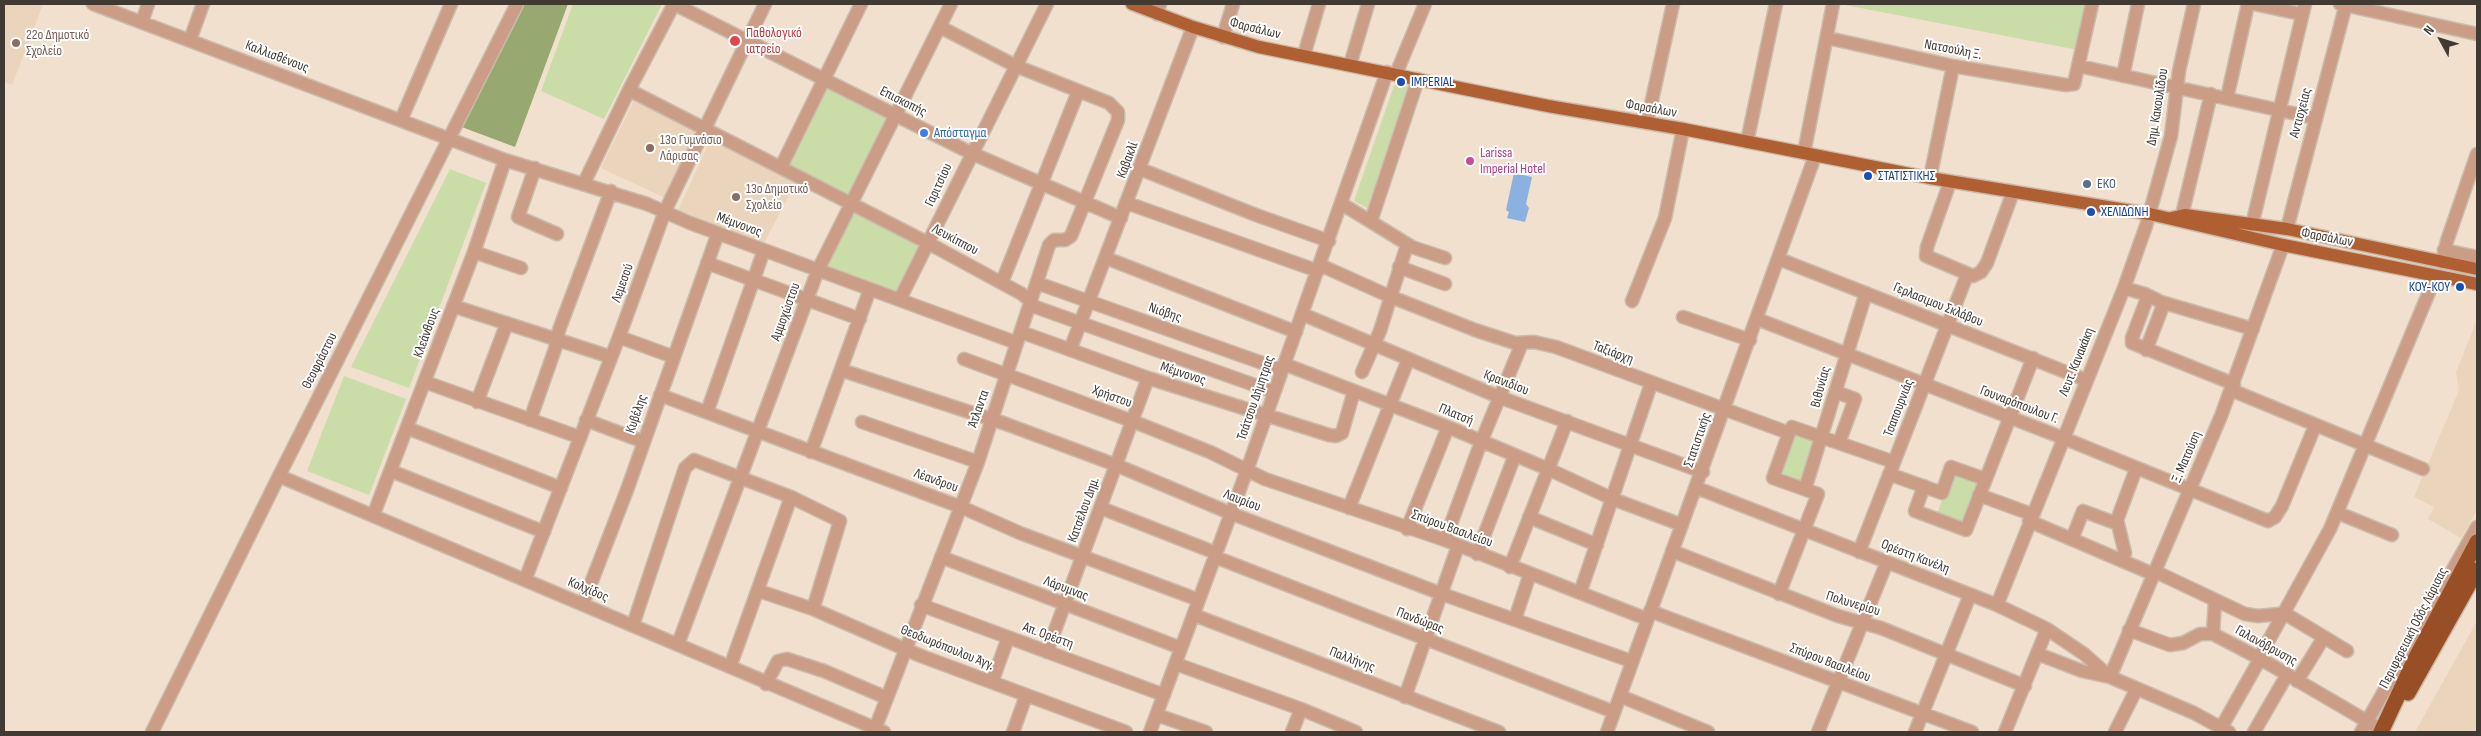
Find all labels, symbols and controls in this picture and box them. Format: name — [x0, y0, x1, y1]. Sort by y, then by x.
street label: Φαρσάλων — [1228, 15, 1282, 43]
north arrow — [2416, 15, 2466, 65]
text: N — [2420, 22, 2438, 39]
place label: Παθολογικό ιατρείο — [746, 25, 802, 58]
place label: 22ο Δημοτικό Σχολείο — [26, 27, 89, 59]
marker: Παθολογικό ιατρείο — [728, 34, 742, 48]
street label: Νατσούλη Ξ. — [1923, 36, 1983, 64]
marker: 22ο Δημοτικό Σχολείο — [10, 37, 22, 49]
street label: Καλλισθένους — [243, 37, 311, 77]
street label: Δημ. Κακουλίδου — [2144, 67, 2172, 147]
place label: IMPERIAL — [1411, 74, 1454, 90]
marker: IMPERIAL — [1395, 76, 1407, 88]
street label: Επισκοπής — [877, 83, 929, 121]
street label: Αντιοχείας — [2286, 86, 2316, 140]
street label: Φαρσάλων — [1624, 96, 1678, 122]
place label: Απόσταγμα — [934, 125, 986, 141]
marker: Απόσταγμα — [918, 127, 930, 139]
place label: 13ο Γυμνάσιο Λάρισας — [660, 132, 722, 164]
street label: Καβακλί — [1114, 139, 1142, 181]
marker: 13ο Γυμνάσιο Λάρισας — [644, 142, 656, 154]
place label: Larissa Imperial Hotel — [1480, 145, 1545, 178]
marker: Larissa Imperial Hotel — [1464, 155, 1476, 167]
street label: Γαριτσίου — [922, 161, 956, 209]
place label: ΣΤΑΤΙΣΤΙΚΗΣ — [1878, 168, 1935, 184]
marker: ΣΤΑΤΙΣΤΙΚΗΣ — [1862, 170, 1874, 182]
place label: EKO — [2097, 176, 2116, 192]
marker: EKO — [2081, 178, 2093, 190]
place label: 13ο Δημοτικό Σχολείο — [746, 181, 808, 213]
marker: 13ο Δημοτικό Σχολείο — [730, 191, 742, 203]
place label: ΧΕΛΙΔΩΝΗ — [2101, 204, 2149, 220]
marker: ΧΕΛΙΔΩΝΗ — [2085, 206, 2097, 218]
street label: Μέμνονος — [714, 209, 764, 241]
street label: Λευκίππου — [929, 221, 981, 259]
street label: Φαρσάλων — [2300, 225, 2354, 251]
street label: Λεμεσού — [608, 261, 638, 305]
street label: Γερλασιμου Σκλάβου — [1891, 279, 1985, 331]
place label: ΚΟΥ-ΚΟΥ — [2409, 279, 2450, 295]
street label: Αμμοχώστου — [768, 281, 804, 343]
marker: ΚΟΥ-ΚΟΥ — [2454, 281, 2466, 293]
street label: Νιόβης — [1146, 300, 1184, 326]
street label: Κλεάνθους — [410, 306, 444, 360]
street label: Λευτ. Κανακάκη — [2056, 325, 2098, 399]
street label: Θεοφράστου — [299, 330, 341, 392]
street label: Ταξιάρχη — [1590, 338, 1636, 368]
street label: Τσάτσου Δήμητρας — [1234, 353, 1278, 443]
street label: Μέμνονος — [1158, 359, 1208, 389]
street label: Βιθυνίας — [1807, 365, 1835, 409]
street label: Κρανιδίου — [1481, 367, 1531, 399]
street label: Τσαπουρνιάς — [1880, 377, 1918, 439]
street label: Χρήστου — [1090, 382, 1134, 412]
street label: Γουναρόπουλου Γ. — [1977, 382, 2061, 428]
street label: Άτλαντα — [965, 388, 993, 430]
street label: Κυβέλης — [623, 392, 651, 436]
street label: Πλατσή — [1436, 400, 1476, 430]
street label: Στατιστικής — [1681, 410, 1715, 470]
street label: Ξ. Ματούση — [2169, 429, 2205, 485]
street label: Λέανδρου — [912, 465, 960, 497]
street label: Κατσέλου Δημ. — [1064, 475, 1104, 545]
street label: Λαυρίου — [1221, 486, 1263, 516]
street label: Σπύρου Βασιλείου — [1409, 506, 1495, 552]
street label: Ορέστη Κανέλη — [1878, 536, 1952, 578]
street label: Περιφερειακή Οδός Λάρισας — [2376, 565, 2452, 691]
street label: Λάρυμνας — [1041, 573, 1091, 605]
street label: Κολχίδος — [565, 574, 611, 606]
street label: Πολυνερίου — [1824, 588, 1882, 620]
street label: Πανδώρας — [1394, 604, 1446, 638]
street label: Απ. Ορέστη — [1020, 619, 1076, 653]
street label: Θεοδωρόπουλου Άγγ. — [898, 622, 996, 674]
street label: Γαλανόβρυσης — [2232, 622, 2300, 670]
street label: Σπύρου Βασιλείου — [1787, 640, 1873, 686]
street label: Παλλήνης — [1327, 644, 1377, 676]

